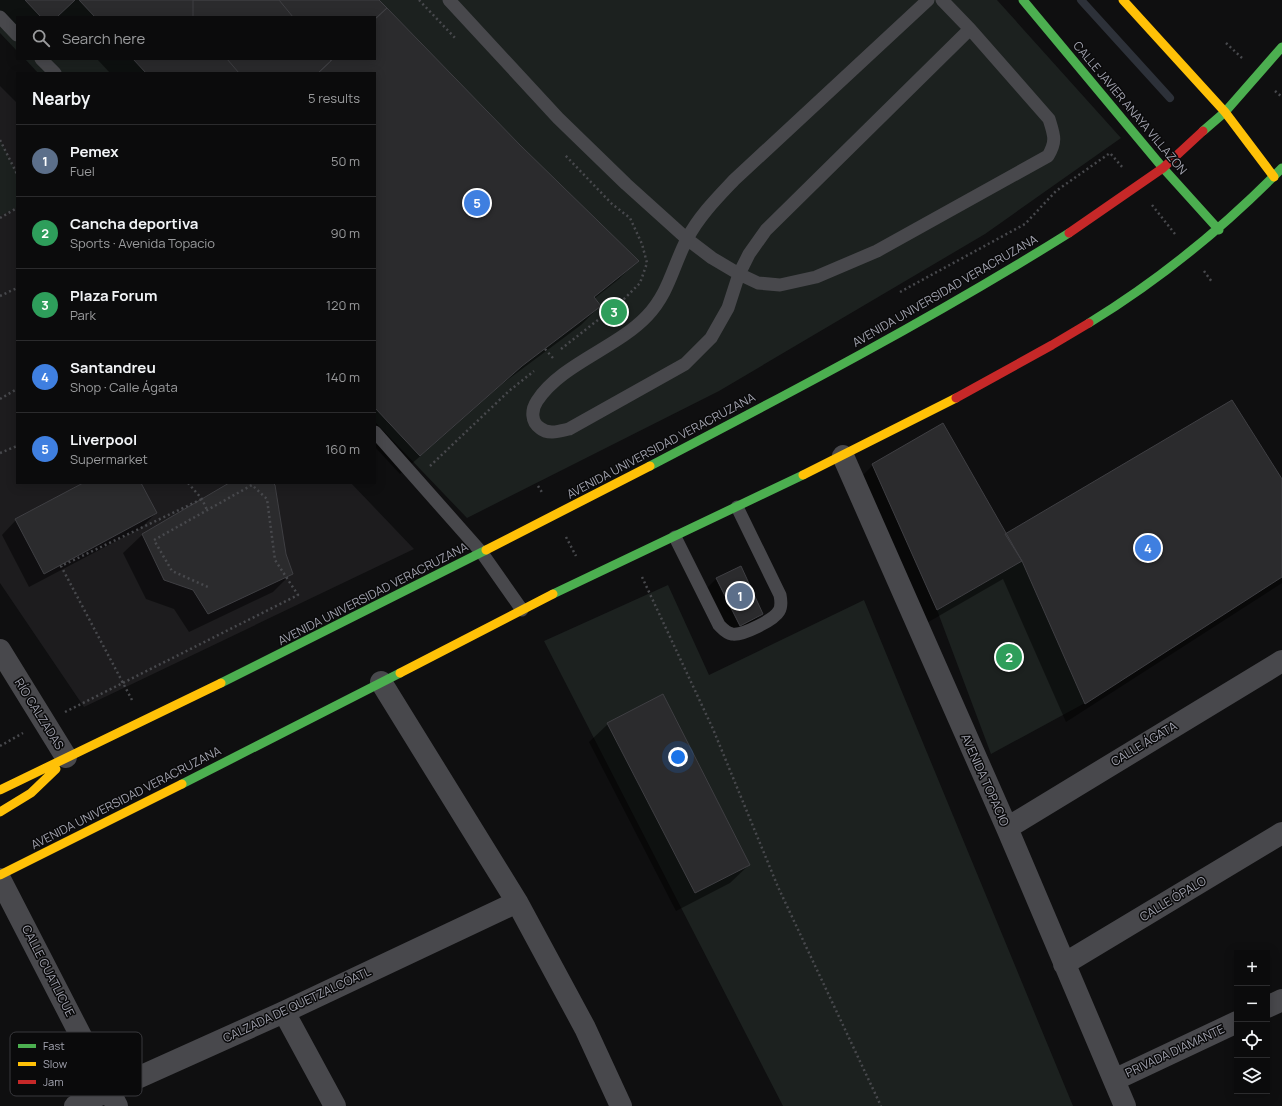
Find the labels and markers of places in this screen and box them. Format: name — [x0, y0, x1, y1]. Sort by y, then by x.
pin: 5 — [464, 188, 490, 218]
pin: 3 — [601, 297, 627, 327]
pin: 4 — [1135, 533, 1161, 563]
pin: 1 — [727, 581, 753, 611]
pin: 2 — [996, 642, 1022, 672]

